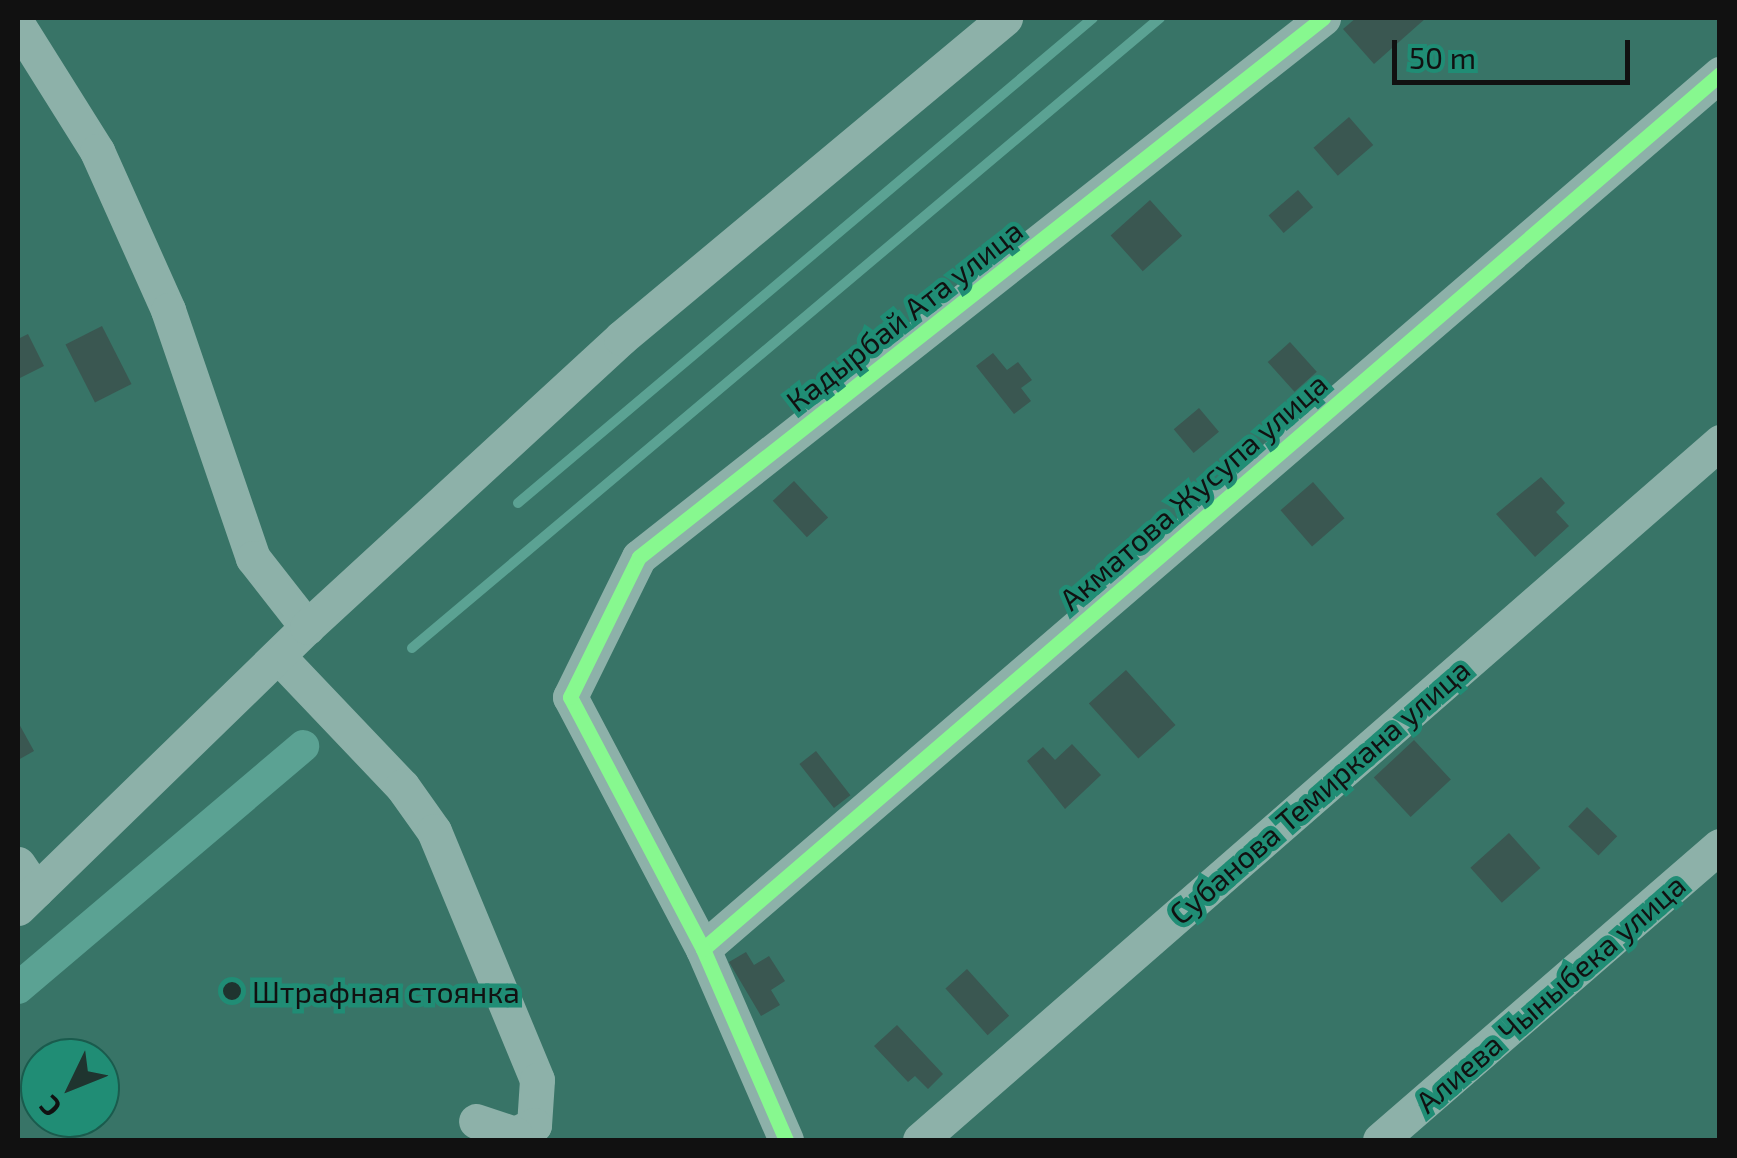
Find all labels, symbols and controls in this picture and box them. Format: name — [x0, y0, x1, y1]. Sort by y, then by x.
scale bar — [1397, 20, 1634, 82]
text: 50 m — [1409, 39, 1476, 75]
street label: Кадырбай Ата улица — [779, 212, 1029, 418]
street label: Акматова Жусупа улица — [1052, 365, 1334, 617]
street label: Субанова Темиркана улица — [1162, 651, 1476, 931]
street label: Алиева Чыныбека улица — [1408, 866, 1692, 1120]
place label: Штрафная стоянка — [252, 973, 520, 1009]
marker: Штрафная стоянка — [221, 980, 243, 1002]
north arrow — [20, 1038, 120, 1138]
text: С — [31, 1089, 68, 1125]

